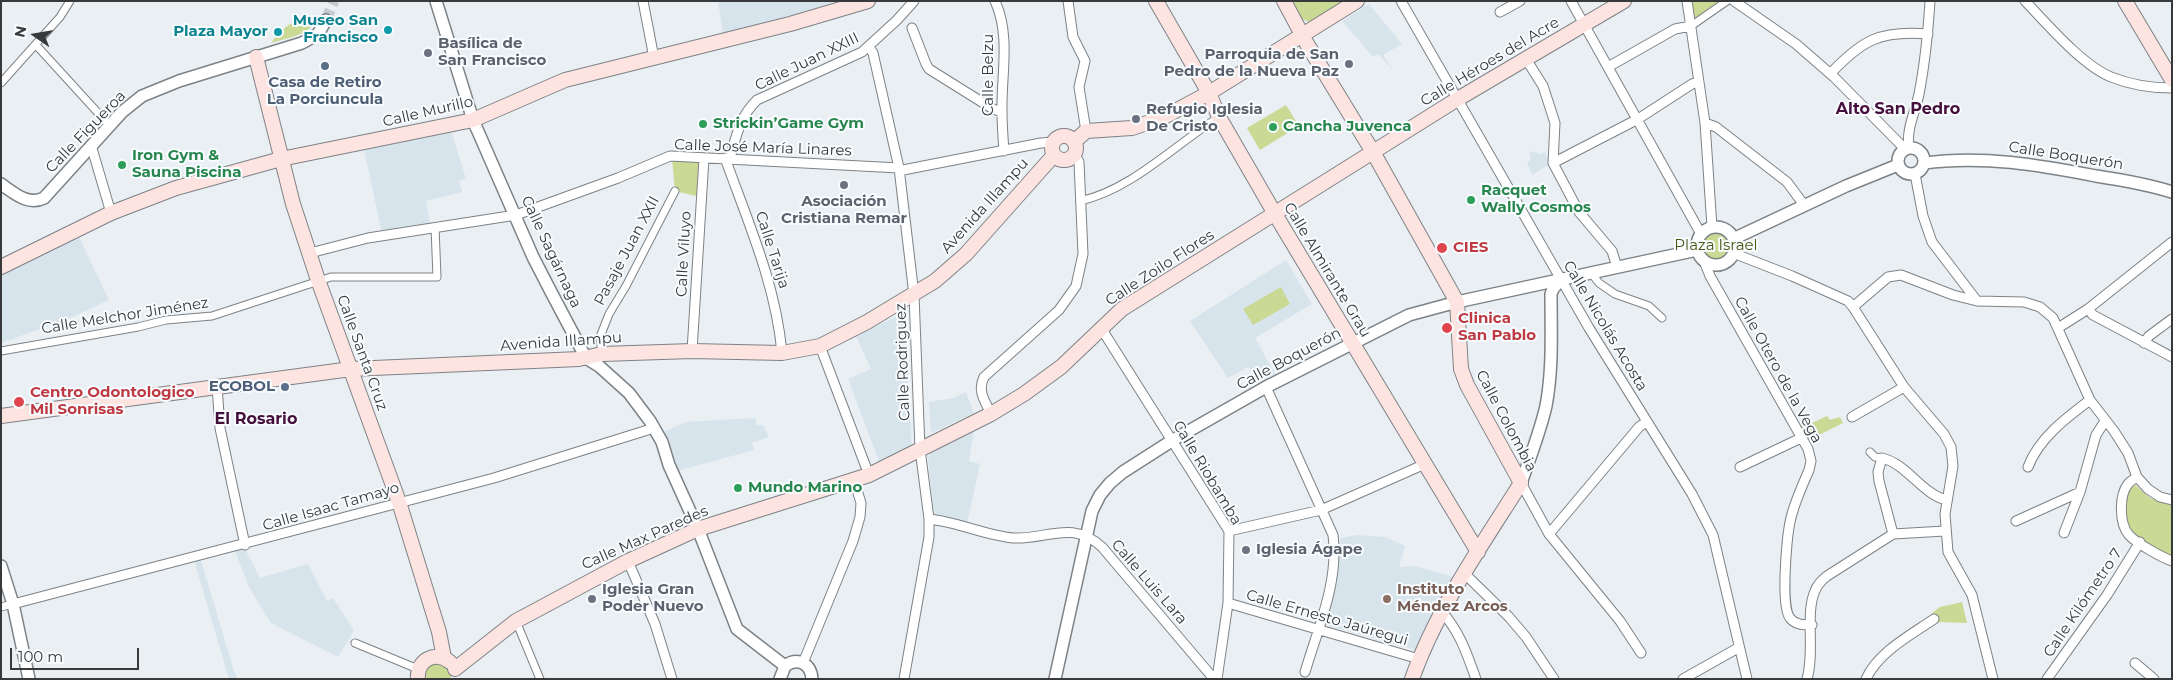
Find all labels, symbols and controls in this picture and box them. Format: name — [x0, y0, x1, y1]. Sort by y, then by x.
north arrow — [10, 10, 60, 60]
place label: Museo San Francisco — [293, 12, 378, 47]
street label: Calle Héroes del Acre — [1417, 13, 1563, 111]
place label: Plaza Mayor — [173, 23, 268, 41]
text: N — [10, 24, 30, 39]
marker: Museo San Francisco — [382, 24, 394, 36]
marker: Plaza Mayor — [272, 26, 284, 38]
street label: Calle Juan XXIII — [752, 29, 862, 95]
street label: Calle Belzu — [980, 34, 998, 116]
place label: Basílica de San Francisco — [438, 35, 546, 70]
place label: Parroquia de San Pedro de la Nueva Paz — [1164, 46, 1339, 81]
marker: Basílica de San Francisco — [422, 47, 434, 59]
marker: Parroquia de San Pedro de la Nueva Paz — [1343, 58, 1355, 70]
marker: Casa de Retiro La Porciuncula — [319, 60, 331, 72]
place label: Casa de Retiro La Porciuncula — [267, 74, 383, 109]
street label: Calle Figueroa — [42, 87, 130, 177]
street label: Calle Murillo — [381, 93, 475, 131]
district label: Alto San Pedro — [1836, 99, 1960, 119]
place label: Refugio Iglesia De Cristo — [1146, 101, 1263, 136]
marker: Refugio Iglesia De Cristo — [1130, 113, 1142, 125]
place label: Strickin’Game Gym — [713, 115, 864, 133]
marker: Strickin’Game Gym — [697, 118, 709, 130]
place label: Cancha Juvenca — [1283, 118, 1411, 136]
marker: Cancha Juvenca — [1267, 121, 1279, 133]
street label: Calle José María Linares — [674, 136, 852, 160]
street label: Calle Boquerón — [2007, 138, 2125, 174]
place label: Iron Gym & Sauna Piscina — [132, 147, 241, 182]
street label: Avenida Illampu — [937, 155, 1033, 257]
marker: Iron Gym & Sauna Piscina — [116, 159, 128, 171]
marker: Asociación Cristiana Remar — [838, 179, 850, 191]
place label: Racquet Wally Cosmos — [1481, 182, 1591, 217]
street label: Calle Sagárnaga — [517, 193, 585, 311]
street label: Pasaje Juan XXII — [591, 193, 663, 309]
place label: Asociación Cristiana Remar — [781, 193, 907, 228]
marker: Racquet Wally Cosmos — [1465, 194, 1477, 206]
street label: Calle Almirante Grau — [1280, 199, 1374, 341]
street label: Calle Tarija — [751, 209, 793, 291]
street label: Calle Viluyo — [673, 211, 695, 297]
street label: Calle Zoilo Flores — [1102, 226, 1218, 310]
park label: Plaza Israel — [1674, 237, 1758, 255]
place label: CIES — [1453, 239, 1488, 257]
marker: CIES — [1435, 241, 1449, 255]
street label: Calle Nicolás Acosta — [1559, 258, 1651, 394]
street label: Calle Santa Cruz — [333, 293, 391, 413]
street label: Calle Melchor Jiménez — [40, 294, 210, 338]
street label: Calle Otero de la Vega — [1730, 294, 1826, 446]
street label: Calle Rodriguez — [892, 303, 914, 421]
place label: Clinica San Pablo — [1458, 310, 1536, 345]
marker: Clinica San Pablo — [1440, 321, 1454, 335]
street label: Calle Boquerón — [1234, 324, 1344, 394]
street label: Avenida Illampu — [499, 329, 623, 355]
street label: Calle Colombia — [1472, 367, 1540, 475]
place label: ECOBOL — [209, 378, 275, 396]
marker: ECOBOL — [279, 381, 291, 393]
place label: Centro Odontologico Mil Sonrisas — [30, 384, 195, 419]
marker: Centro Odontologico Mil Sonrisas — [12, 395, 26, 409]
district label: El Rosario — [215, 409, 297, 429]
street label: Calle Riobamba — [1169, 418, 1245, 528]
street label: Calle Isaac Tamayo — [261, 479, 401, 535]
place label: Mundo Marino — [748, 479, 862, 497]
marker: Mundo Marino — [732, 482, 744, 494]
street label: Calle Max Paredes — [579, 502, 711, 574]
street label: Calle Luis Lara — [1107, 536, 1191, 628]
place label: Iglesia Ágape — [1256, 541, 1362, 559]
marker: Iglesia Ágape — [1240, 544, 1252, 556]
street label: Calle Kilómetro 7 — [2040, 545, 2126, 661]
place label: Iglesia Gran Poder Nuevo — [602, 581, 704, 616]
place label: Instituto Méndez Arcos — [1397, 581, 1508, 616]
street label: Calle Ernesto Jaúregui — [1244, 586, 1410, 650]
marker: Iglesia Gran Poder Nuevo — [586, 593, 598, 605]
marker: Instituto Méndez Arcos — [1381, 593, 1393, 605]
scale bar — [12, 638, 141, 670]
text: 100 m — [18, 647, 63, 666]

